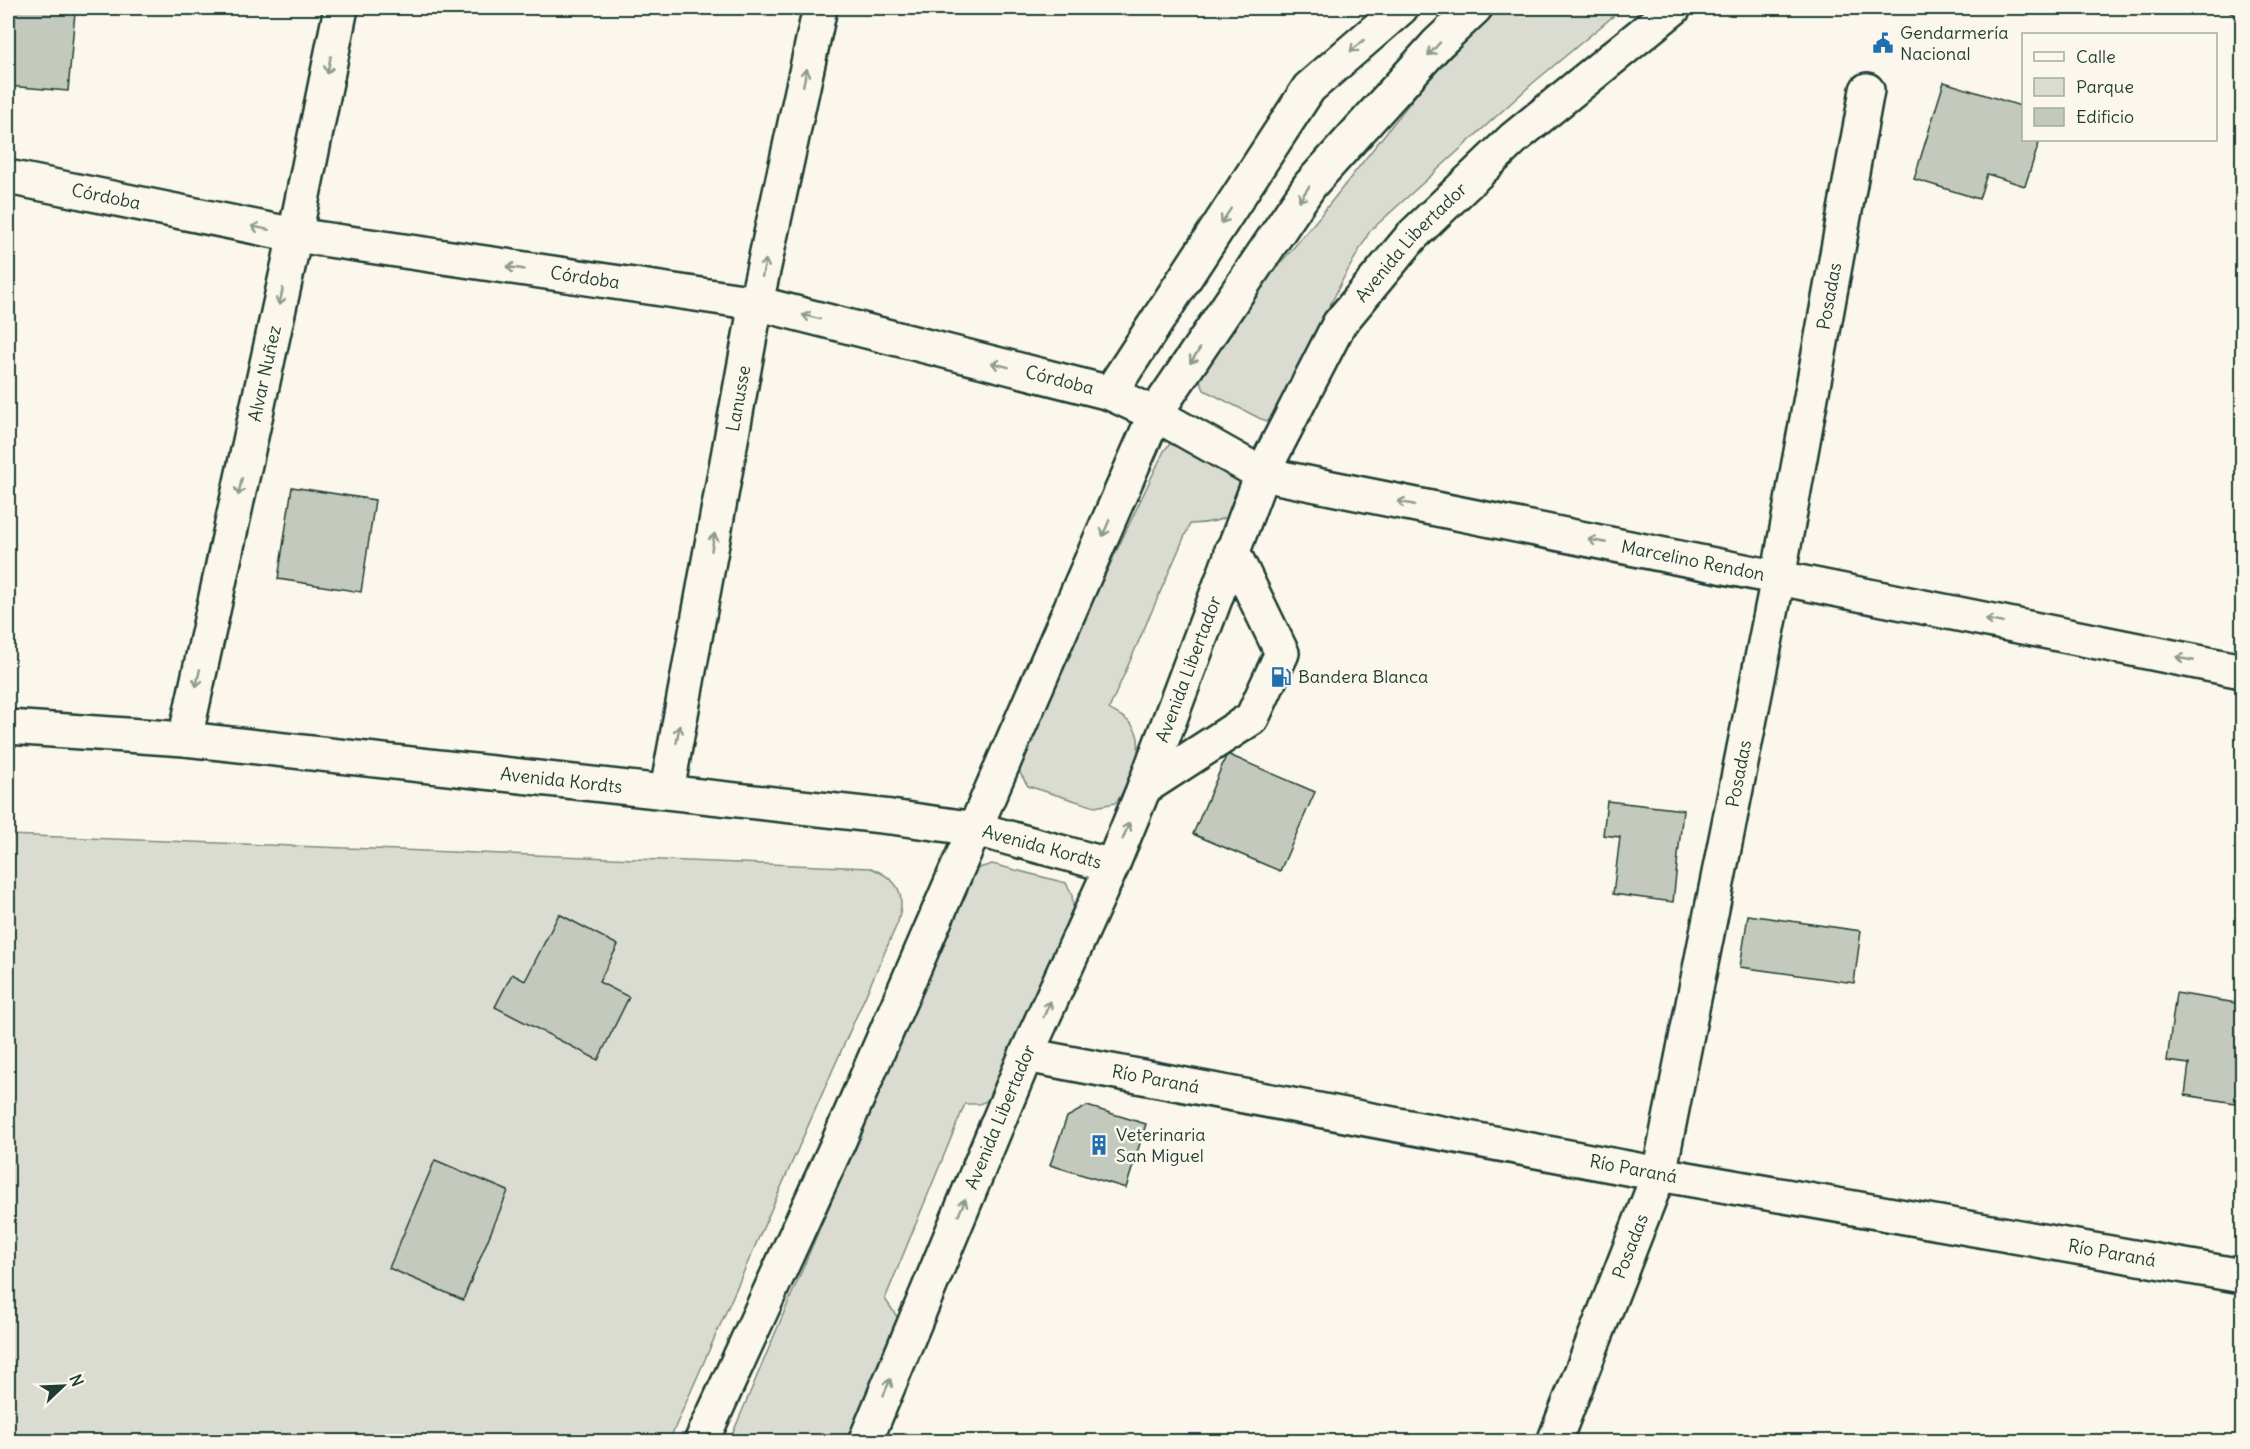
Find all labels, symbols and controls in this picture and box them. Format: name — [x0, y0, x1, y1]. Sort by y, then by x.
place label: Gendarmería Nacional — [1900, 21, 2008, 65]
public building icon: Gendarmería Nacional — [1871, 31, 1895, 55]
legend — [2022, 33, 2217, 141]
one-way arrow — [1349, 39, 1364, 53]
one-way arrow — [1427, 41, 1441, 56]
text: Calle — [2076, 45, 2116, 68]
one-way arrow — [323, 55, 334, 74]
one-way arrow — [800, 68, 811, 87]
text: Parque — [2076, 75, 2134, 98]
text: Edificio — [2076, 105, 2134, 128]
street label: Avenida Libertador — [1350, 177, 1472, 307]
street label: Córdoba — [70, 178, 143, 215]
one-way arrow — [1298, 185, 1310, 202]
one-way arrow — [1219, 207, 1232, 224]
one-way arrow — [251, 222, 270, 234]
one-way arrow — [759, 258, 770, 278]
street label: Córdoba — [549, 261, 621, 294]
street label: Posadas — [1811, 261, 1846, 332]
one-way arrow — [506, 262, 526, 273]
one-way arrow — [275, 287, 287, 306]
one-way arrow — [802, 311, 821, 322]
street label: Alvar Nuñez — [243, 323, 286, 424]
one-way arrow — [1189, 347, 1201, 363]
one-way arrow — [991, 359, 1010, 371]
street label: Córdoba — [1023, 360, 1096, 399]
street label: Lanusse — [721, 363, 755, 433]
one-way arrow — [234, 477, 245, 497]
one-way arrow — [1396, 497, 1416, 508]
one-way arrow — [1100, 519, 1111, 537]
one-way arrow — [708, 533, 719, 552]
one-way arrow — [1588, 535, 1607, 546]
street label: Marcelino Rendon — [1619, 535, 1767, 586]
street label: Avenida Libertador — [1150, 592, 1226, 746]
one-way arrow — [1985, 615, 2004, 626]
one-way arrow — [2176, 653, 2195, 664]
fuel station icon: Bandera Blanca — [1269, 665, 1293, 689]
place label: Bandera Blanca — [1298, 665, 1428, 688]
one-way arrow — [192, 668, 204, 687]
one-way arrow — [673, 725, 684, 744]
street label: Posadas — [1720, 738, 1756, 809]
street label: Avenida Kordts — [499, 762, 624, 798]
street label: Avenida Kordts — [980, 819, 1104, 874]
one-way arrow — [1121, 822, 1132, 840]
one-way arrow — [1041, 1000, 1053, 1018]
street label: Avenida Libertador — [959, 1040, 1041, 1193]
street label: Río Paraná — [1110, 1059, 1202, 1098]
place label: Veterinaria San Miguel — [1116, 1123, 1206, 1167]
building icon: Veterinaria San Miguel — [1087, 1133, 1111, 1157]
street label: Río Paraná — [1588, 1149, 1679, 1188]
one-way arrow — [957, 1199, 968, 1217]
street label: Posadas — [1607, 1210, 1653, 1282]
street label: Río Paraná — [2066, 1234, 2158, 1272]
north arrow — [33, 1356, 93, 1416]
text: N — [65, 1371, 88, 1389]
one-way arrow — [882, 1379, 893, 1397]

